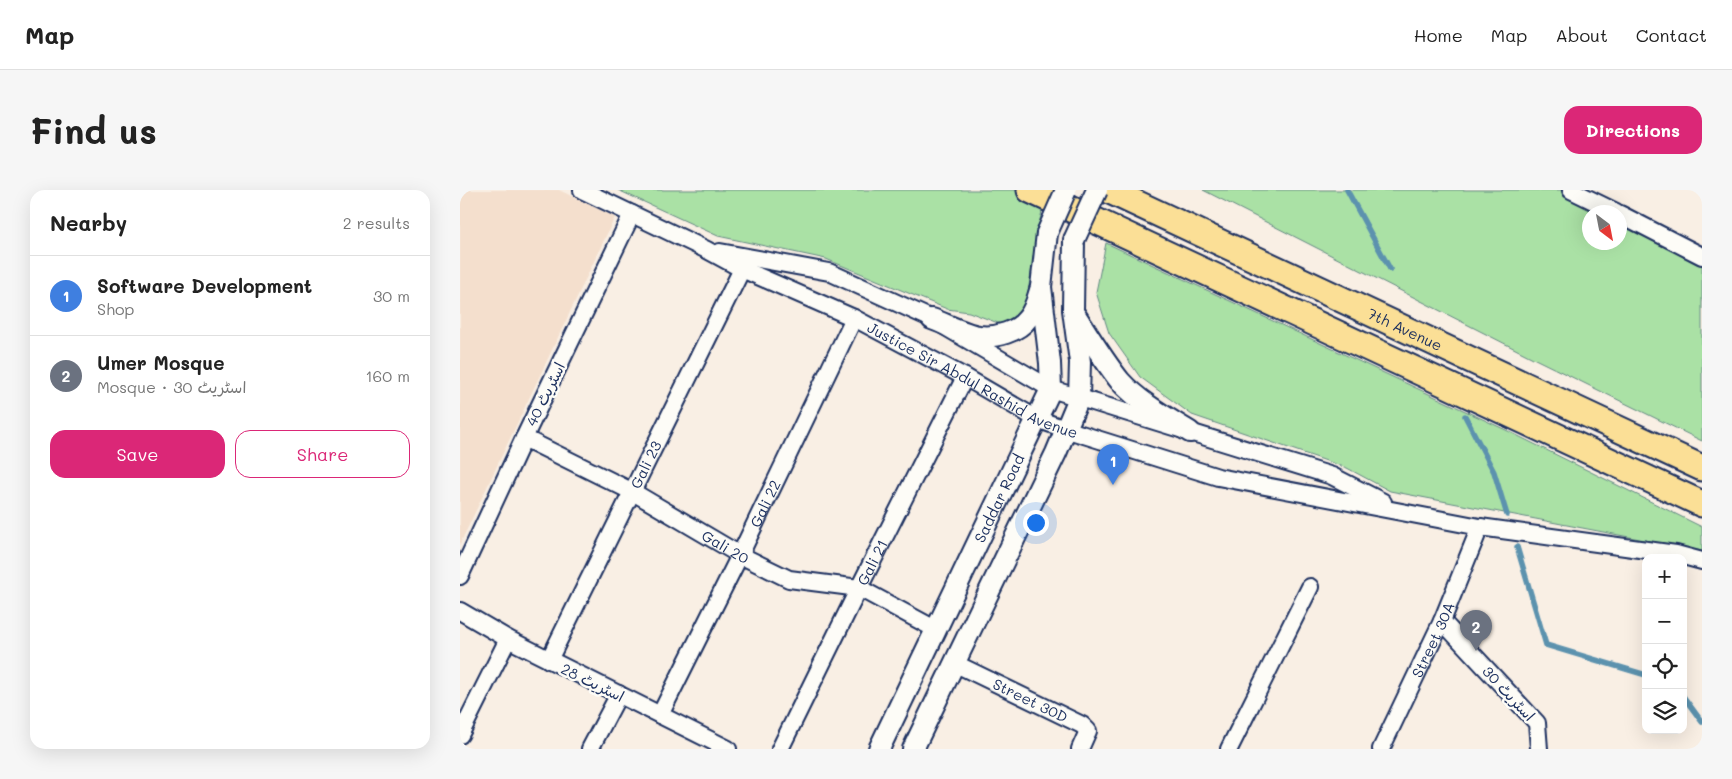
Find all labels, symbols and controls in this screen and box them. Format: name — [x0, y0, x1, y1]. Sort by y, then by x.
text: Map — [25, 19, 74, 50]
text: Home — [1414, 23, 1463, 47]
text: Map — [1491, 23, 1527, 47]
text: About — [1555, 23, 1608, 47]
text: Contact — [1636, 23, 1707, 47]
button: Directions — [1564, 106, 1702, 154]
text: Find us — [30, 107, 157, 153]
north arrow — [1582, 205, 1627, 250]
text: Nearby — [50, 209, 127, 236]
text: 2 results — [343, 212, 410, 233]
text: Software Development — [97, 273, 312, 298]
text: 1 — [62, 285, 70, 306]
text: 30 m — [373, 285, 410, 306]
text: Shop — [97, 298, 134, 319]
street label: 7th Avenue — [1365, 303, 1446, 355]
street label: Justice Sir Abdul Rashid Avenue — [864, 317, 1080, 442]
text: Umer Mosque — [97, 350, 224, 375]
street label: اسٹریٹ 40 — [521, 359, 569, 429]
text: 2 — [62, 365, 70, 386]
text: 160 m — [365, 365, 410, 386]
text: Mosque · اسٹریٹ 30 — [97, 376, 246, 397]
button: Save — [50, 430, 225, 478]
button: Share — [235, 430, 410, 478]
street label: Gali 23 — [625, 437, 666, 492]
pin: 1 — [1097, 444, 1129, 485]
street label: Saddar Road — [969, 451, 1029, 546]
street label: Gali 22 — [745, 476, 785, 531]
your location — [1023, 510, 1049, 536]
street label: Gali 20 — [698, 525, 752, 568]
street label: Gali 21 — [852, 536, 892, 589]
map controls — [1642, 554, 1687, 734]
button: + — [1642, 554, 1687, 599]
street label: Street 30A — [1407, 599, 1459, 681]
button: − — [1642, 599, 1687, 644]
pin: 2 — [1460, 610, 1492, 651]
button: locate — [1642, 644, 1687, 689]
street label: اسٹریٹ 28 — [558, 658, 628, 706]
street label: اسٹریٹ 30 — [1478, 661, 1540, 725]
street label: Street 30D — [990, 673, 1071, 727]
button: layers — [1642, 689, 1687, 734]

